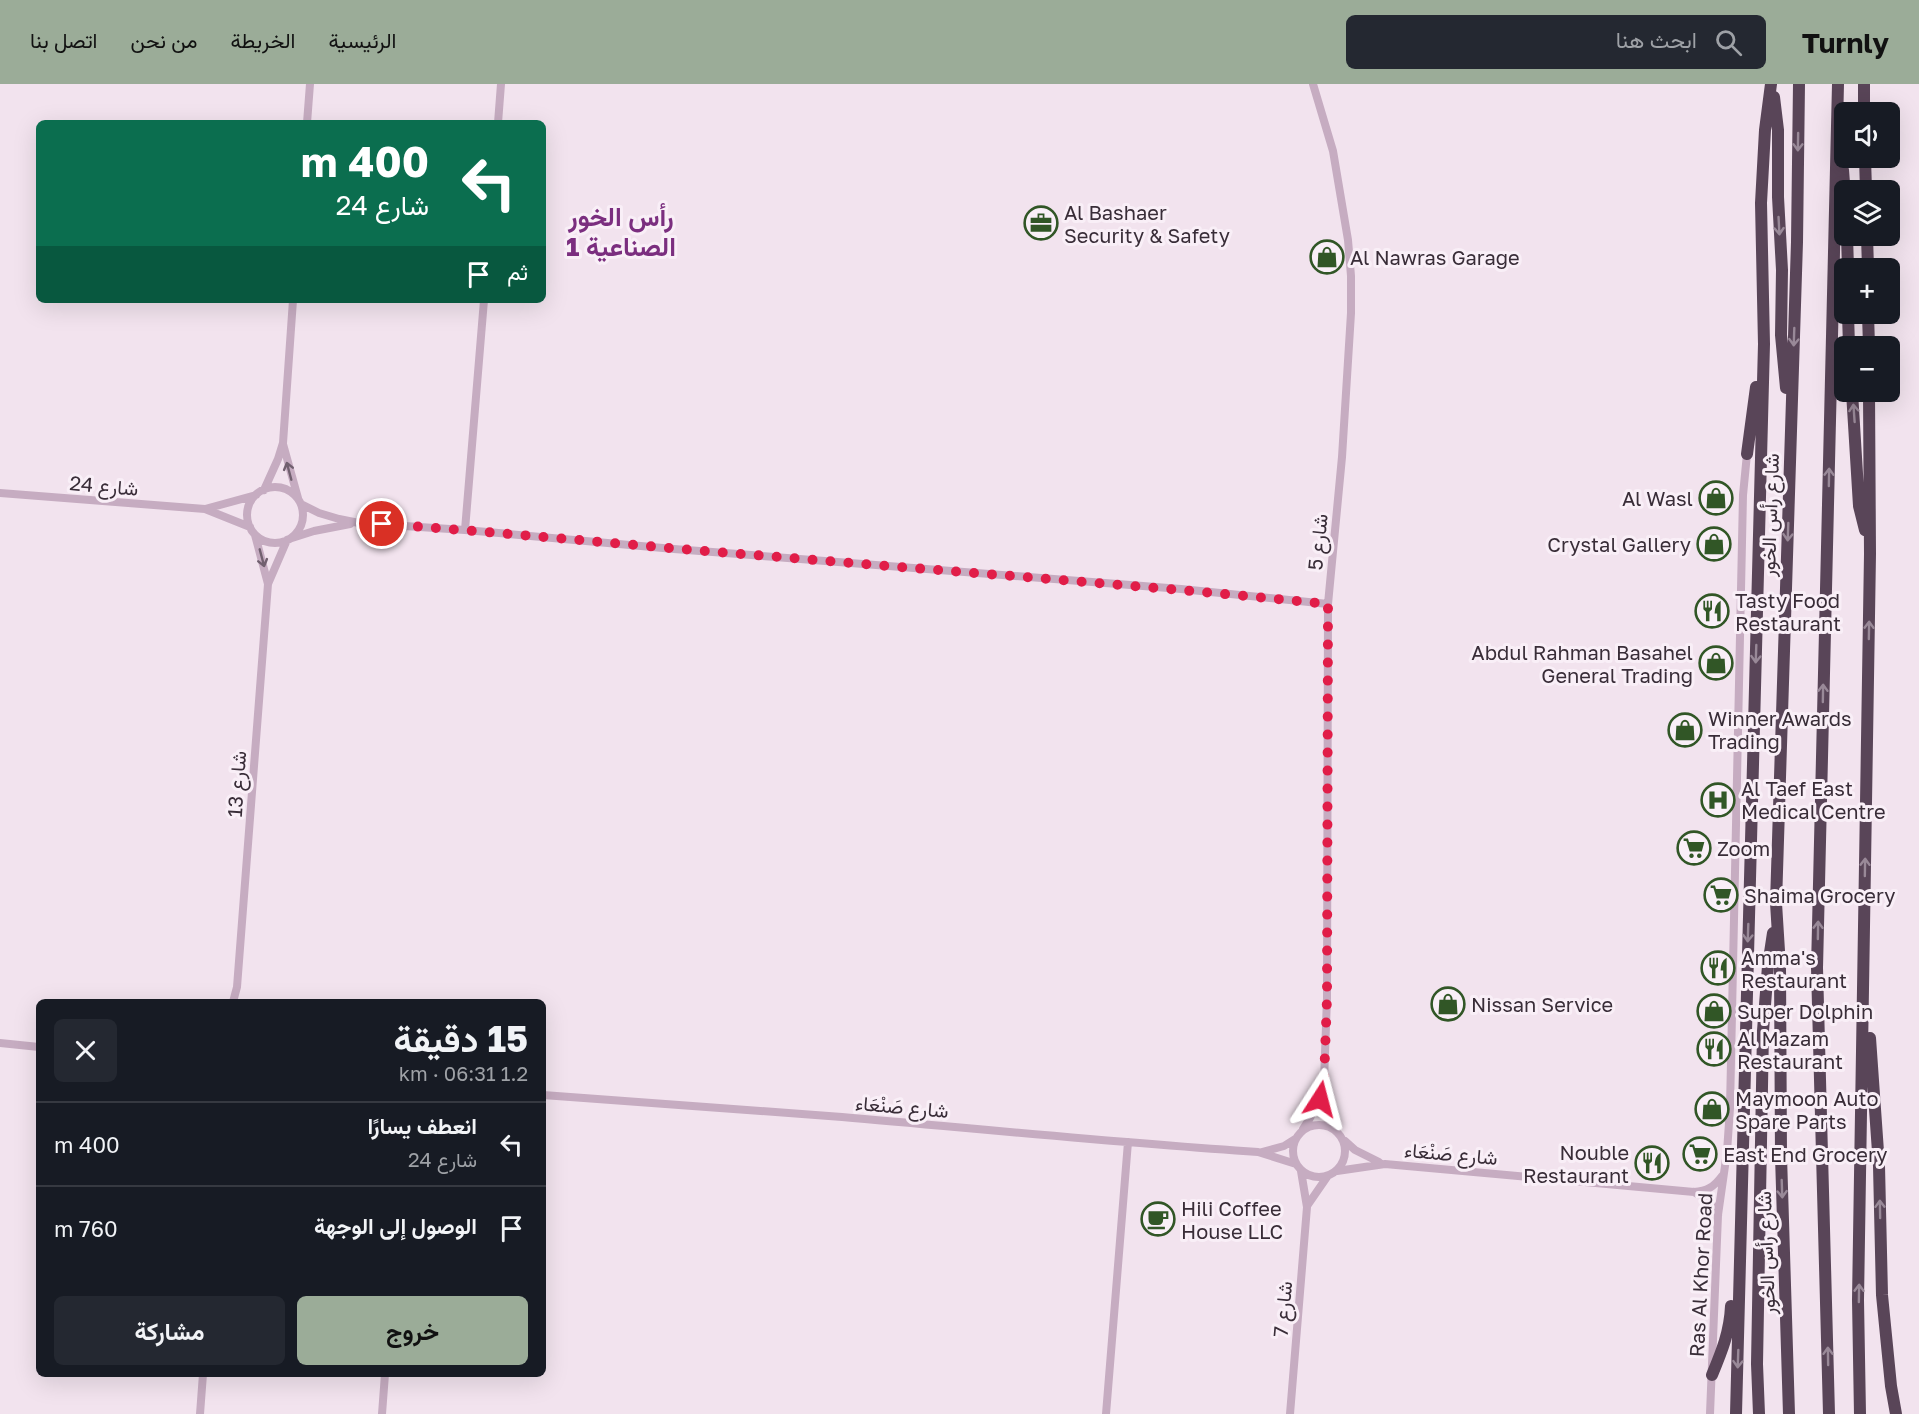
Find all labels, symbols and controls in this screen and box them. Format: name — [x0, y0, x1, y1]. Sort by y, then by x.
search box — [1346, 15, 1766, 69]
text: ابحث هنا — [1616, 26, 1697, 53]
icon: search — [1712, 26, 1745, 59]
text: Turnly — [1802, 26, 1889, 59]
text: اتصل بنا — [30, 27, 97, 53]
text: من نحن — [130, 27, 198, 53]
text: الخريطة — [231, 27, 295, 53]
text: الرئيسية — [328, 27, 396, 53]
map controls — [1834, 102, 1900, 402]
button: sound — [1834, 102, 1900, 168]
one-way arrow — [1792, 132, 1804, 152]
text: 400 m — [301, 136, 429, 186]
icon: left — [450, 144, 528, 222]
button: layers — [1834, 180, 1900, 246]
text: شارع 24 — [336, 189, 429, 221]
place label: Al Bashaer Security & Safety — [1064, 200, 1230, 247]
district label: رأس الخور الصناعية 1 — [566, 201, 676, 262]
office icon: Al Bashaer Security & Safety — [1023, 205, 1059, 241]
one-way arrow — [1774, 216, 1785, 236]
shop icon: Al Nawras Garage — [1309, 239, 1345, 275]
place label: Al Nawras Garage — [1350, 245, 1520, 269]
icon: arrive — [462, 258, 495, 291]
text: ثم — [507, 258, 528, 285]
button: + — [1834, 258, 1900, 324]
one-way arrow — [1788, 327, 1800, 347]
button: − — [1834, 336, 1900, 402]
one-way arrow — [1848, 404, 1859, 424]
street label: شارع رأس الخور — [1755, 453, 1786, 578]
one-way arrow — [283, 462, 295, 481]
one-way arrow — [1823, 467, 1834, 487]
street label: شارع 24 — [68, 470, 139, 503]
shop icon: Al Wasl — [1698, 480, 1734, 516]
place label: Al Wasl — [1622, 486, 1693, 510]
pin — [356, 498, 407, 549]
icon: arrive — [365, 507, 398, 540]
street label: شارع 5 — [1302, 512, 1335, 572]
one-way arrow — [1782, 522, 1793, 542]
shop icon: Crystal Gallery — [1696, 526, 1732, 562]
place label: Crystal Gallery — [1547, 532, 1691, 556]
one-way arrow — [256, 548, 268, 567]
place label: Tasty Food Restaurant — [1735, 588, 1841, 635]
restaurant icon: Tasty Food Restaurant — [1694, 593, 1730, 629]
one-way arrow — [1863, 620, 1875, 640]
place label: Abdul Rahman Basahel General Trading — [1471, 640, 1693, 687]
one-way arrow — [1750, 644, 1761, 664]
shop icon: Abdul Rahman Basahel General Trading — [1698, 645, 1734, 681]
one-way arrow — [1817, 683, 1829, 703]
place label: Winner Awards Trading — [1708, 706, 1852, 753]
shop icon: Winner Awards Trading — [1667, 712, 1703, 748]
street label: شارع 13 — [222, 750, 253, 818]
place label: Al Taef East Medical Centre — [1741, 776, 1886, 823]
hospital icon: Al Taef East Medical Centre — [1700, 782, 1736, 818]
supermarket icon: Zoom — [1676, 830, 1712, 866]
place label: Zoom — [1717, 836, 1770, 860]
one-way arrow — [1859, 857, 1871, 877]
supermarket icon: Shaima Grocery — [1703, 877, 1739, 913]
place label: Shaima Grocery — [1744, 883, 1896, 907]
one-way arrow — [1812, 920, 1824, 940]
one-way arrow — [1742, 923, 1754, 943]
place label: Amma's Restaurant — [1741, 945, 1847, 992]
restaurant icon: Amma's Restaurant — [1700, 950, 1736, 986]
shop icon: Nissan Service — [1430, 986, 1466, 1022]
place label: Nissan Service — [1471, 992, 1613, 1016]
shop icon: Super Dolphin — [1696, 993, 1732, 1029]
place label: Super Dolphin — [1737, 999, 1873, 1023]
text: 15 دقيقة — [394, 1017, 528, 1060]
button: close — [54, 1019, 117, 1082]
place label: Al Mazam Restaurant — [1737, 1026, 1843, 1073]
restaurant icon: Al Mazam Restaurant — [1696, 1031, 1732, 1067]
text: 1.2 km · 06:31 — [399, 1061, 528, 1085]
position arrow — [1288, 1067, 1352, 1131]
place label: Maymoon Auto Spare Parts — [1735, 1086, 1878, 1133]
street label: شارع صَنْعَاء — [854, 1090, 950, 1125]
shop icon: Maymoon Auto Spare Parts — [1694, 1091, 1730, 1127]
text: انعطف يسارًا — [367, 1112, 477, 1139]
icon: left — [495, 1128, 528, 1161]
text: 400 m — [54, 1131, 120, 1158]
supermarket icon: East End Grocery — [1682, 1136, 1718, 1172]
street label: شارع صَنْعَاء — [1403, 1137, 1499, 1172]
place label: Nouble Restaurant — [1523, 1140, 1629, 1187]
place label: East End Grocery — [1723, 1142, 1888, 1166]
restaurant icon: Nouble Restaurant — [1634, 1145, 1670, 1181]
text: شارع 24 — [408, 1147, 477, 1171]
one-way arrow — [1777, 1179, 1788, 1199]
street label: شارع رأس الخور — [1751, 1191, 1782, 1316]
street label: Ras Al Khor Road — [1684, 1192, 1716, 1358]
place label: Hili Coffee House LLC — [1181, 1196, 1283, 1243]
one-way arrow — [1874, 1200, 1886, 1220]
cafe icon: Hili Coffee House LLC — [1140, 1201, 1176, 1237]
text: الوصول إلى الوجهة — [314, 1212, 477, 1239]
icon: arrive — [495, 1212, 528, 1245]
text: 760 m — [54, 1215, 118, 1242]
street label: شارع 7 — [1268, 1280, 1299, 1338]
one-way arrow — [1853, 1283, 1864, 1303]
button: مشاركة — [54, 1296, 285, 1365]
button: خروج — [297, 1296, 528, 1365]
one-way arrow — [1822, 1346, 1833, 1366]
one-way arrow — [1732, 1349, 1744, 1369]

